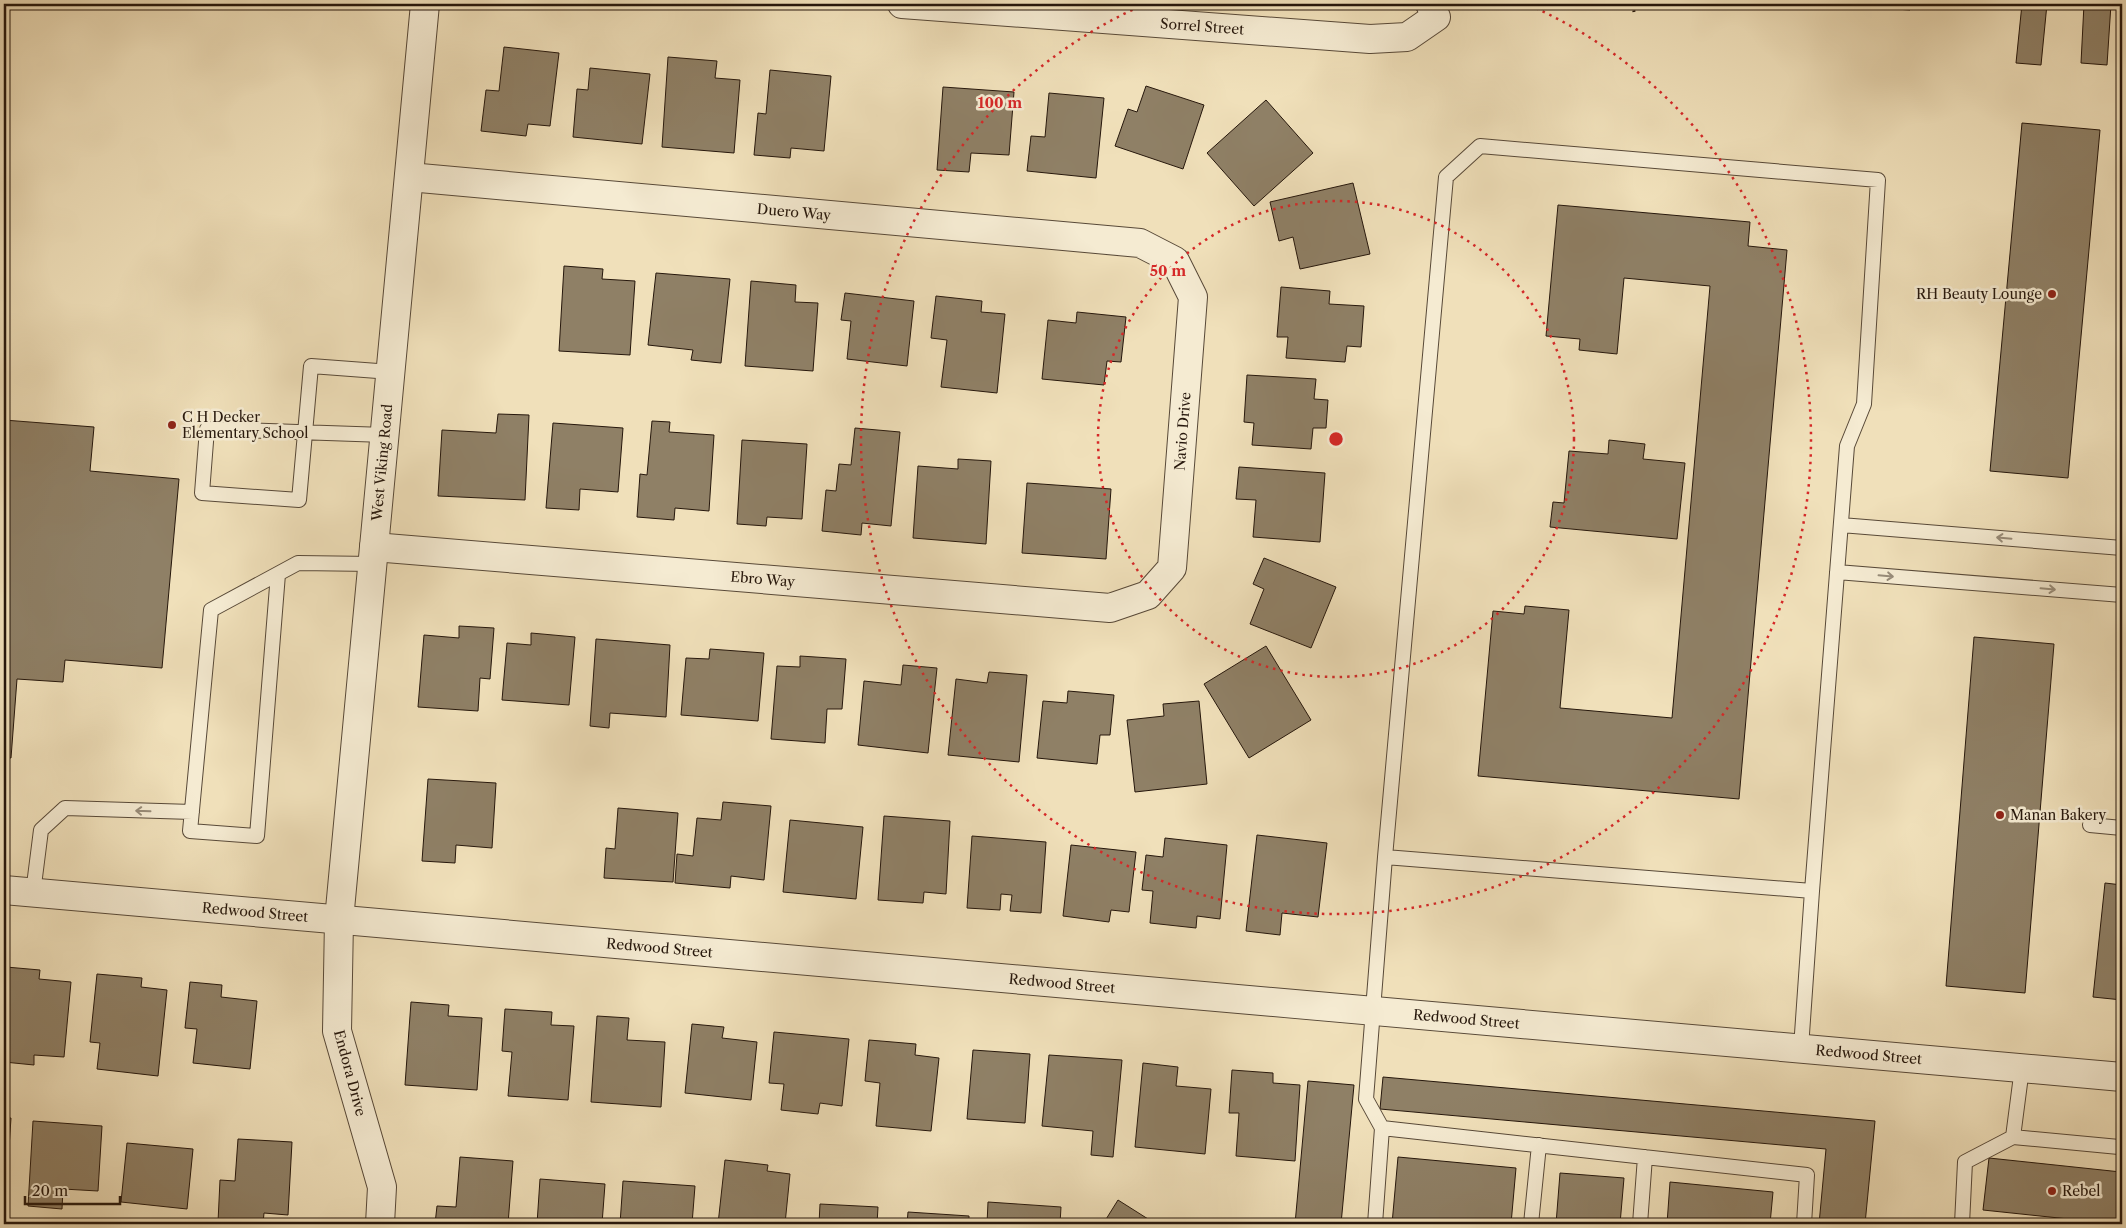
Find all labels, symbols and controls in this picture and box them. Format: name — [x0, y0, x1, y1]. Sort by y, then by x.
street label: Sorrel Street — [1160, 14, 1245, 39]
text: 100 m — [978, 93, 1022, 112]
street label: Duero Way — [756, 200, 832, 224]
text: 50 m — [1150, 261, 1186, 280]
place label: RH Beauty Lounge — [1916, 285, 2042, 303]
marker: RH Beauty Lounge — [2046, 288, 2058, 300]
street label: Navio Drive — [1171, 391, 1195, 471]
street label: West Viking Road — [367, 403, 396, 523]
place label: C H Decker Elementary School — [182, 408, 308, 442]
marker: C H Decker Elementary School — [166, 419, 178, 431]
centre of rings — [1327, 430, 1345, 448]
one-way arrow — [1996, 534, 2012, 543]
street label: Ebro Way — [730, 568, 796, 591]
one-way arrow — [1877, 572, 1893, 581]
one-way arrow — [2039, 584, 2055, 594]
one-way arrow — [136, 806, 152, 815]
place label: Manan Bakery — [2010, 806, 2107, 824]
marker: Manan Bakery — [1994, 809, 2006, 821]
street label: Redwood Street — [201, 899, 309, 926]
street label: Redwood Street — [605, 934, 713, 962]
street label: Redwood Street — [1008, 970, 1116, 997]
street label: Redwood Street — [1412, 1005, 1520, 1033]
street label: Endora Drive — [330, 1028, 370, 1118]
street label: Redwood Street — [1815, 1041, 1923, 1068]
scale bar — [25, 1173, 120, 1205]
text: 20 m — [32, 1181, 68, 1200]
place label: Rebel — [2062, 1182, 2100, 1200]
marker: Rebel — [2046, 1185, 2058, 1197]

